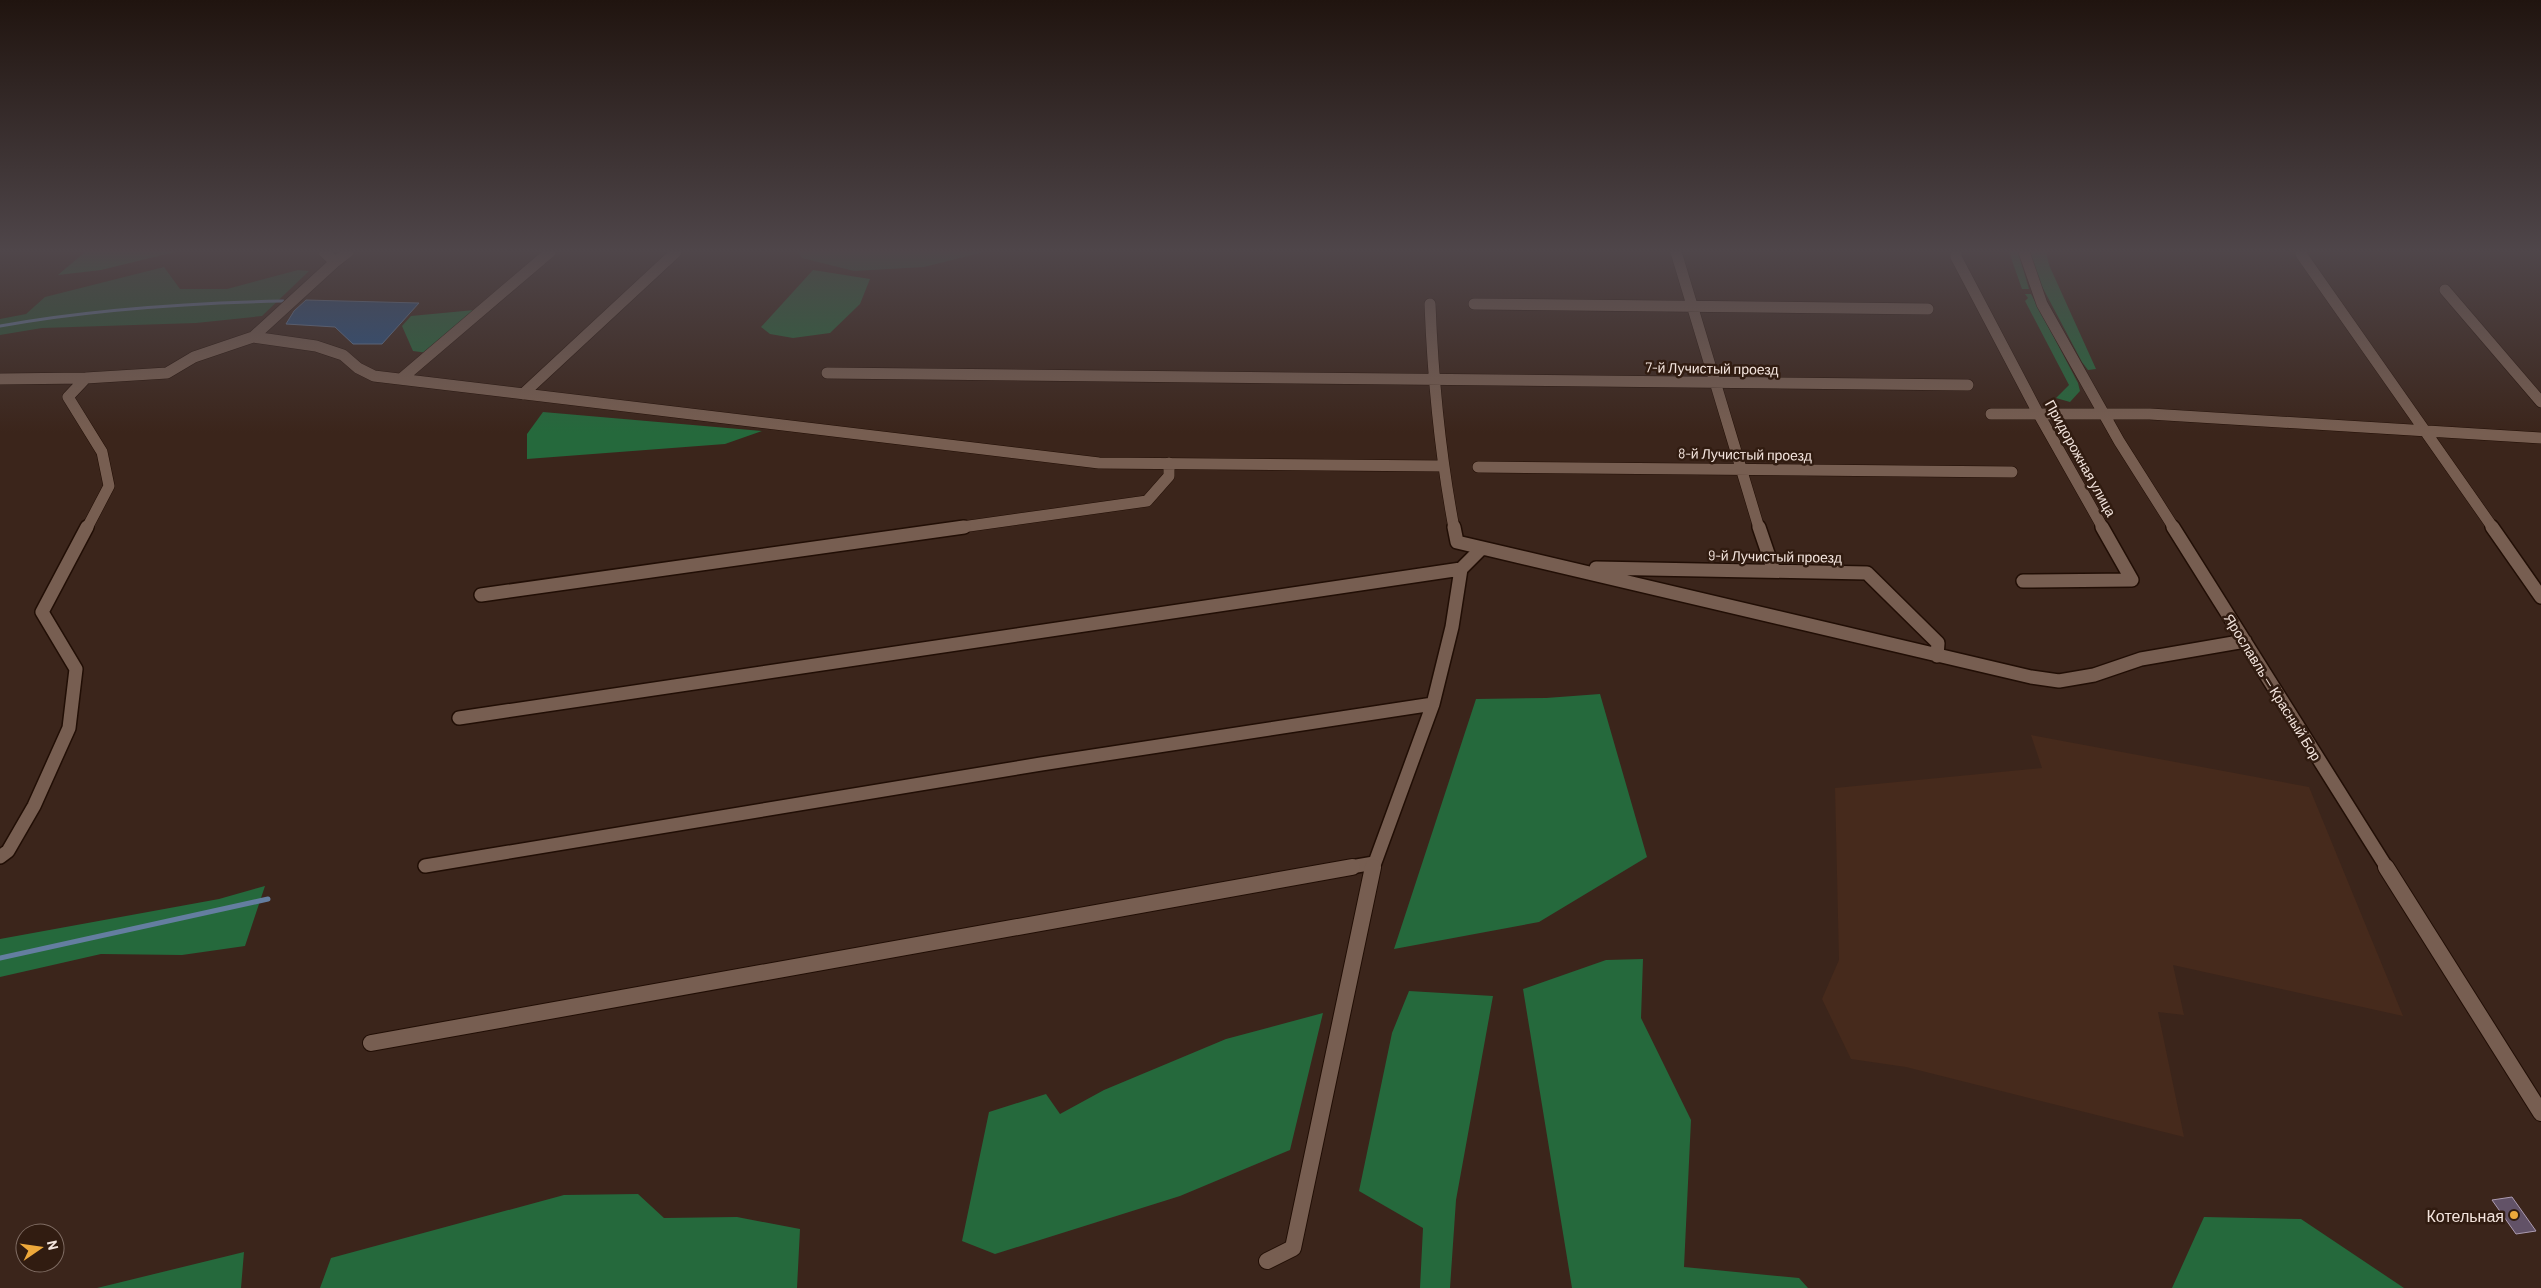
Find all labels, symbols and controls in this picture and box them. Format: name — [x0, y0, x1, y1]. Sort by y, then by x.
street label: 7-й Лучистый проезд — [1645, 358, 1779, 378]
street label: Придорожная улица — [2042, 397, 2120, 520]
street label: 8-й Лучистый проезд — [1678, 444, 1812, 464]
street label: 9-й Лучистый проезд — [1708, 546, 1842, 566]
street label: Ярославль — Красный Бор — [2221, 610, 2325, 764]
place label: Котельная — [2427, 1206, 2504, 1225]
marker: Котельная — [2508, 1209, 2520, 1221]
north arrow — [15, 1223, 65, 1273]
text: N — [44, 1239, 62, 1251]

